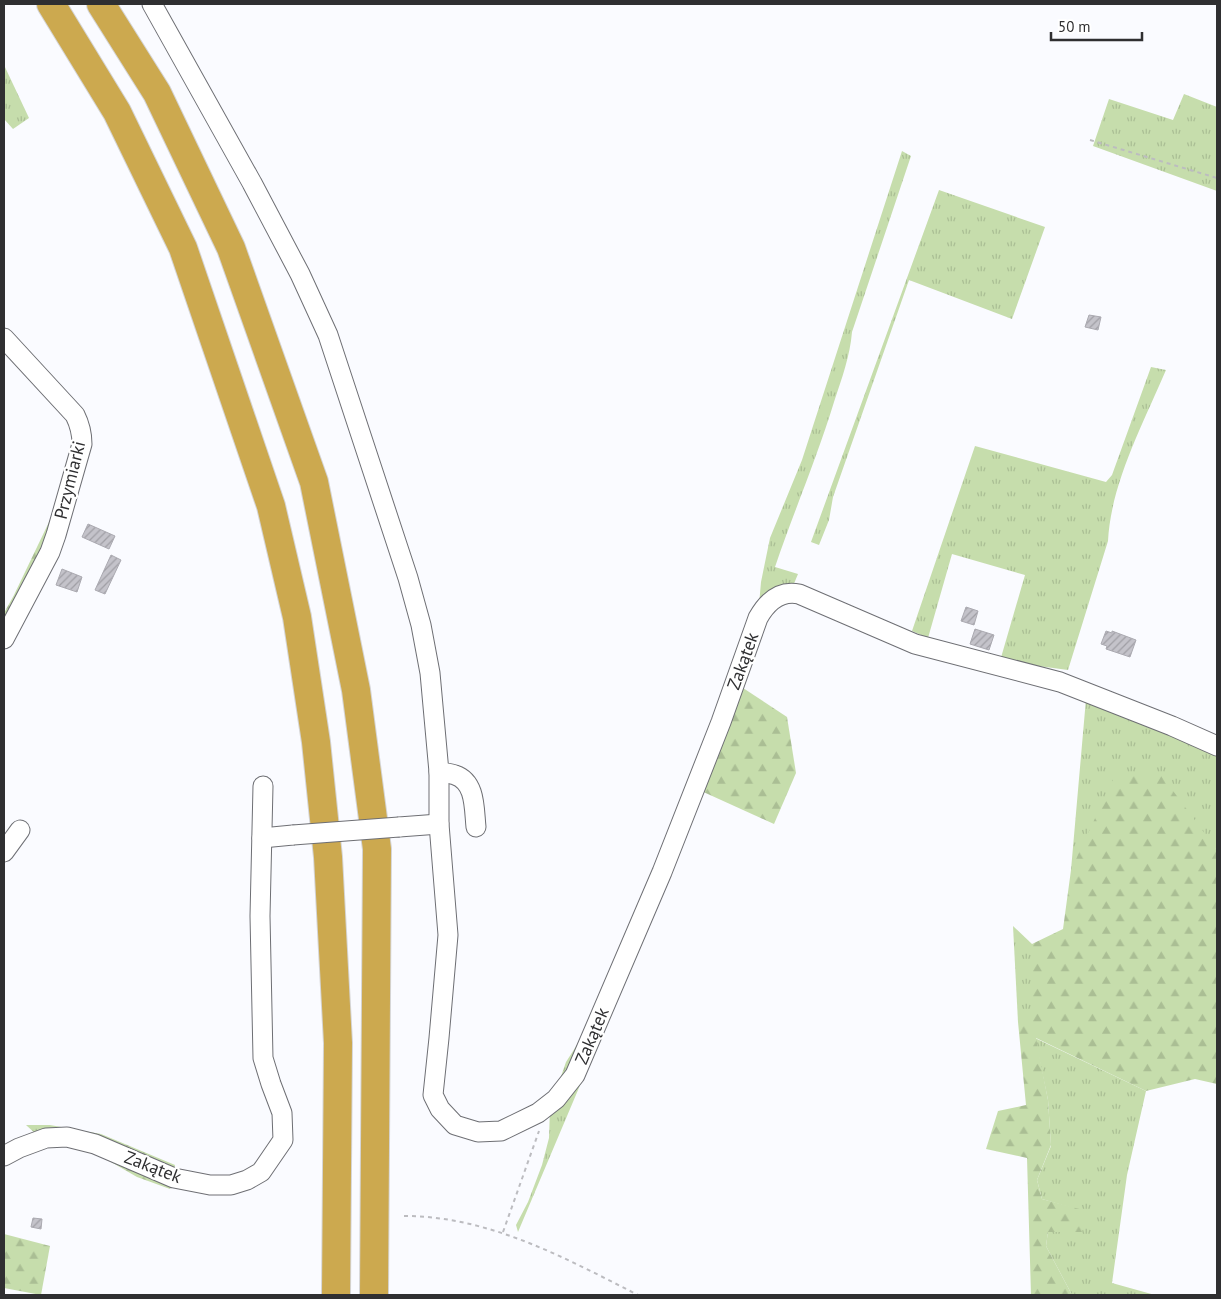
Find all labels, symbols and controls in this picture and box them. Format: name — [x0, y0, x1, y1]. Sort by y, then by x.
scale bar — [1051, 10, 1142, 42]
text: 50 m — [1058, 17, 1091, 36]
street label: Przymiarki — [49, 438, 90, 521]
street label: Zakątek — [722, 629, 764, 693]
street label: Zakątek — [569, 1004, 614, 1068]
street label: Zakątek — [121, 1145, 185, 1188]

